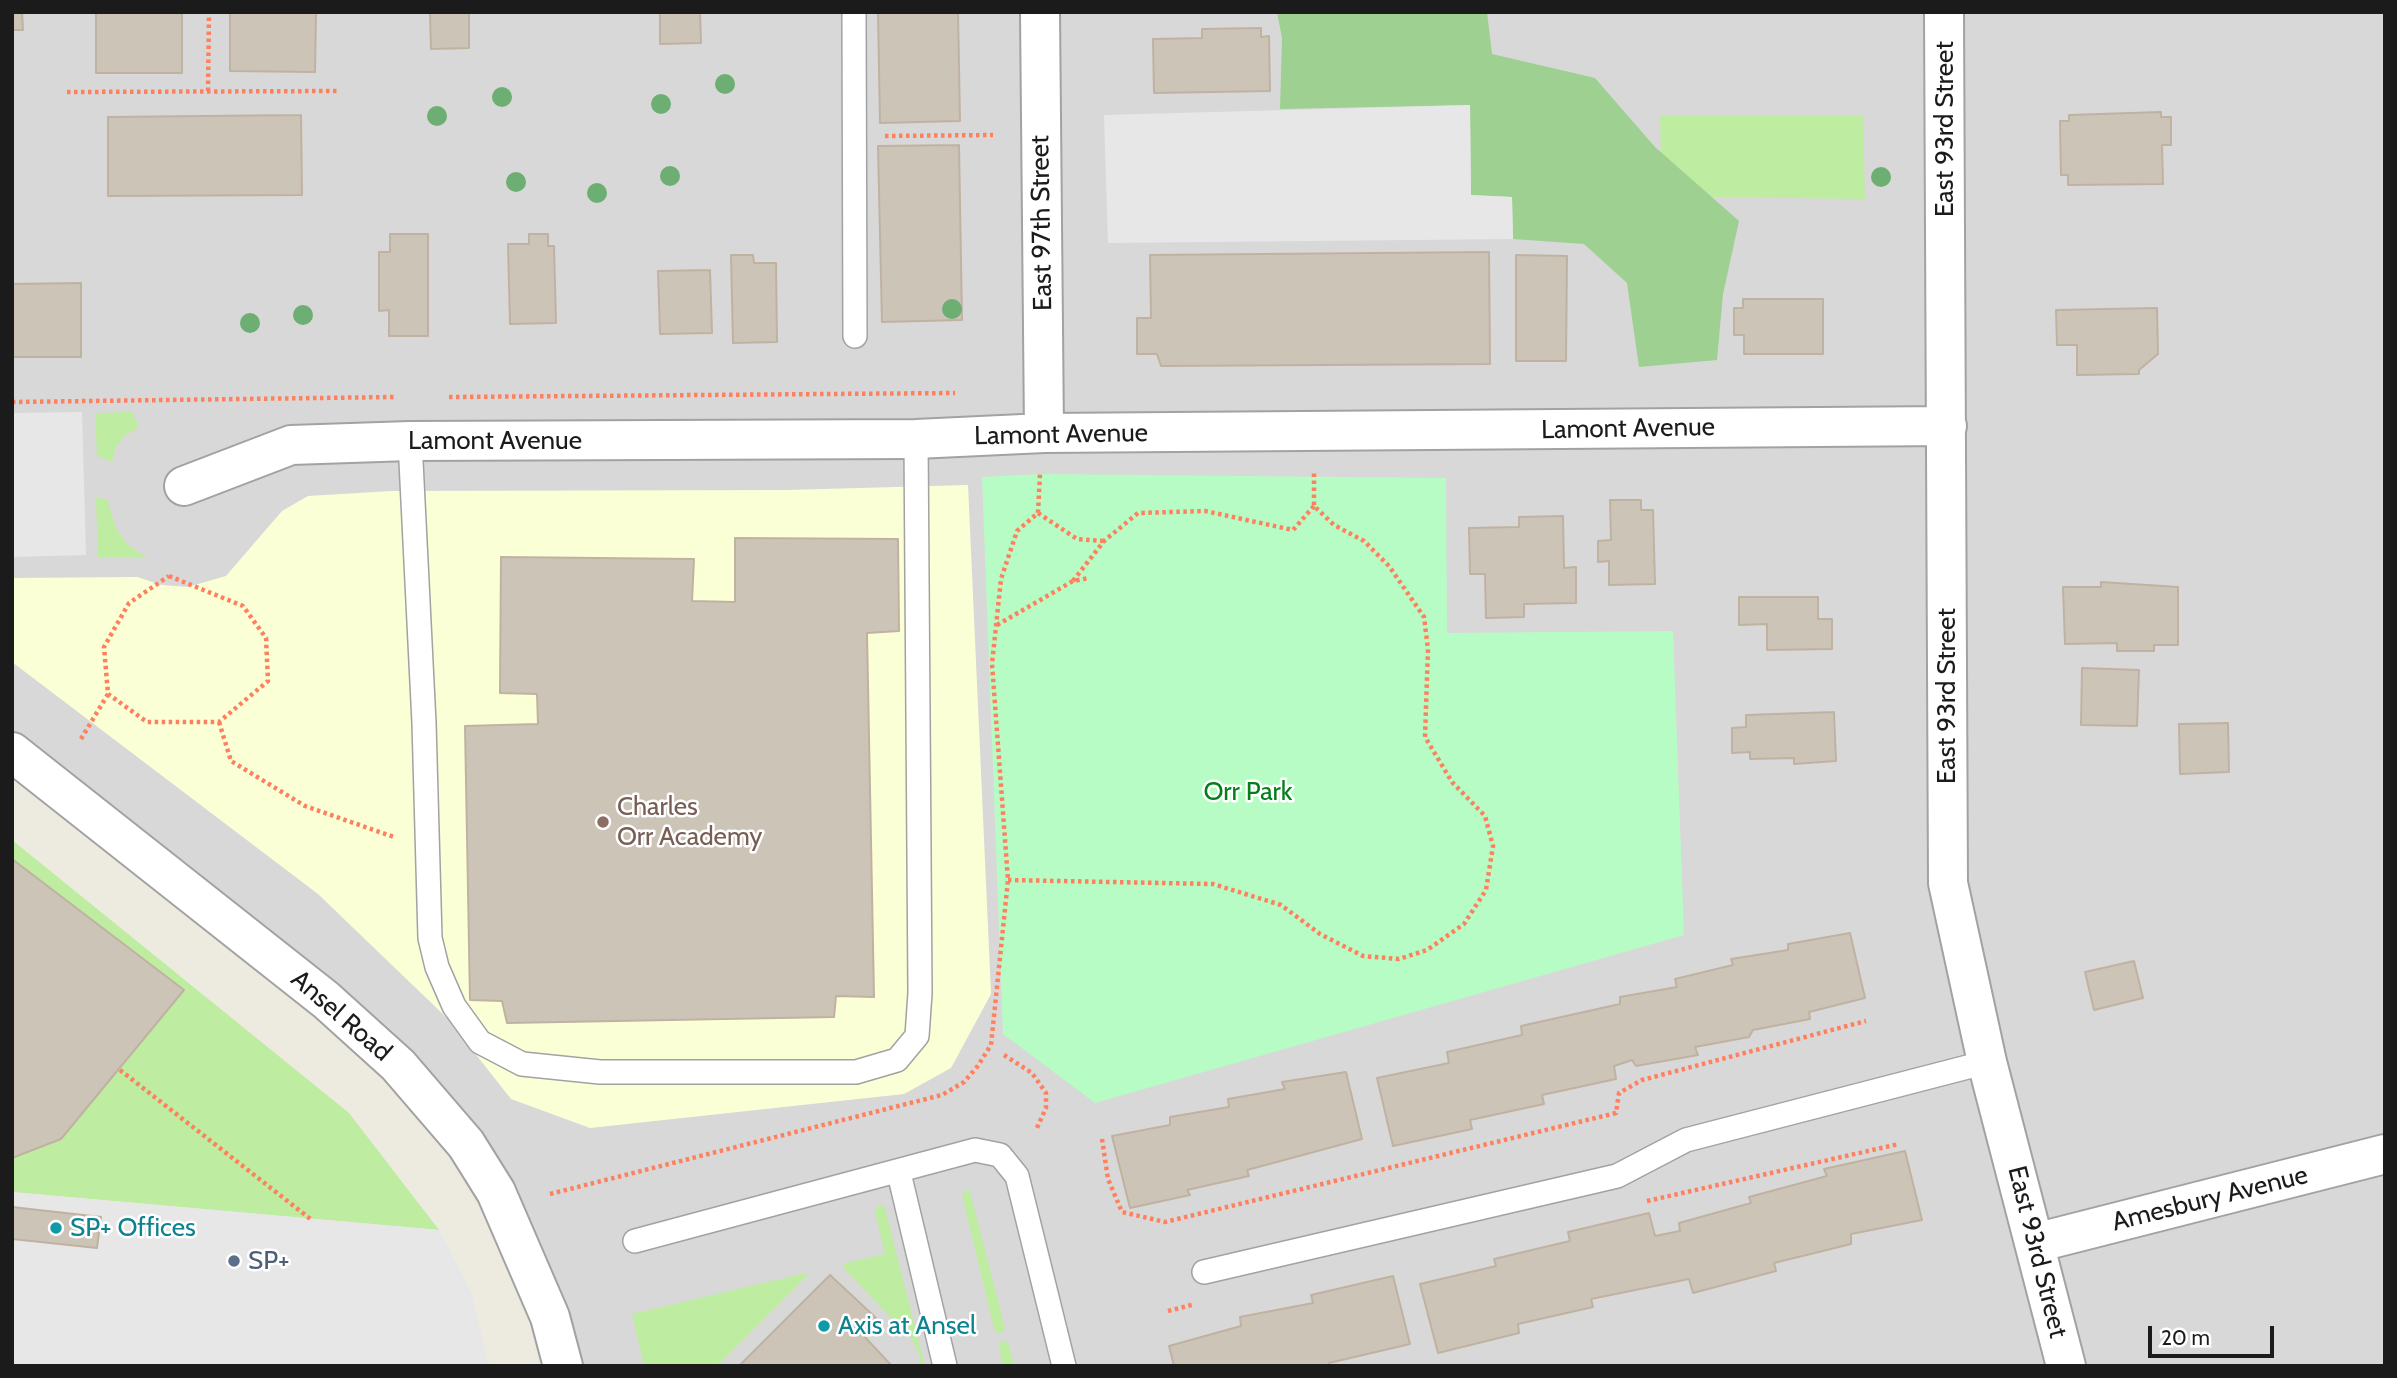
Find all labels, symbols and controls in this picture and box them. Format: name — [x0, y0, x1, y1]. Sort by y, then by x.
street label: East 93rd Street — [1929, 41, 1961, 217]
street label: East 97th Street — [1025, 135, 1059, 311]
street label: Lamont Avenue — [1541, 412, 1715, 446]
street label: Lamont Avenue — [974, 418, 1148, 452]
street label: Lamont Avenue — [408, 425, 582, 457]
street label: East 93rd Street — [1931, 608, 1963, 784]
park label: Orr Park — [1204, 776, 1292, 808]
place label: Charles Orr Academy — [617, 791, 762, 852]
marker: Charles Orr Academy — [595, 814, 611, 830]
street label: Ansel Road — [284, 964, 398, 1068]
street label: Amesbury Avenue — [2109, 1160, 2311, 1238]
street label: East 93rd Street — [2001, 1163, 2073, 1341]
place label: SP+ Offices — [70, 1212, 196, 1244]
marker: SP+ Offices — [48, 1220, 64, 1236]
place label: SP+ — [248, 1245, 290, 1277]
marker: SP+ — [226, 1253, 242, 1269]
place label: Axis at Ansel — [838, 1310, 976, 1342]
scale bar — [2152, 1312, 2278, 1356]
marker: Axis at Ansel — [816, 1318, 832, 1334]
text: 20 m — [2161, 1325, 2210, 1350]

